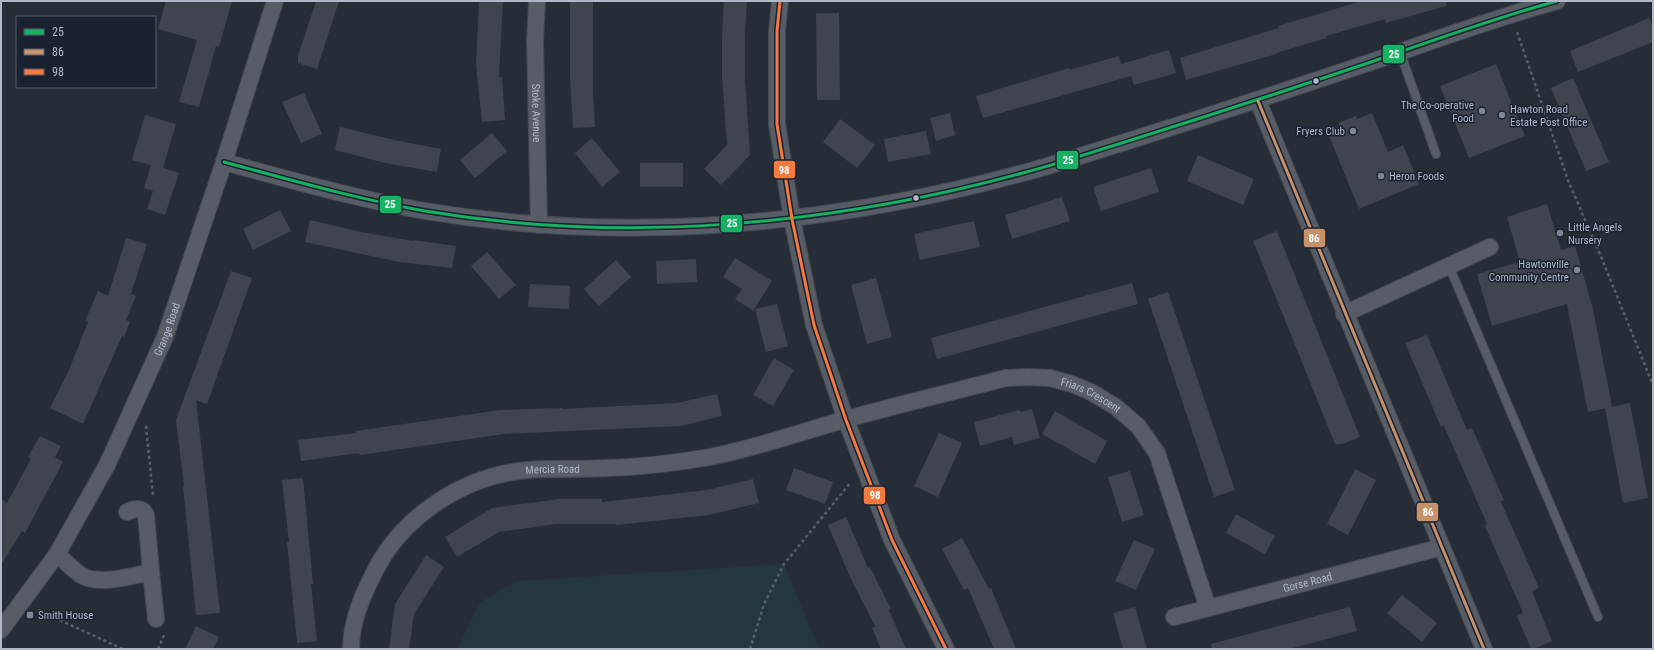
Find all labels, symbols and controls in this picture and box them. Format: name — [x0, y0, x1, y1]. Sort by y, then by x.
legend — [16, 16, 156, 88]
text: 25 — [52, 25, 64, 39]
line badge: 25 — [1382, 44, 1405, 64]
text: 86 — [52, 45, 64, 59]
text: 25 — [1388, 48, 1400, 61]
text: 98 — [52, 65, 64, 79]
unlabelled marker — [1311, 76, 1321, 86]
street label: Stoke Avenue — [529, 83, 543, 142]
place label: The Co-operative Food — [1401, 99, 1474, 125]
place label: Hawton Road Estate Post Office — [1510, 103, 1587, 129]
marker: The Co-operative Food — [1477, 106, 1487, 116]
marker: Hawton Road Estate Post Office — [1497, 110, 1507, 120]
place label: Fryers Club — [1296, 125, 1345, 138]
marker: Fryers Club — [1348, 126, 1358, 136]
line badge: 25 — [1056, 150, 1079, 170]
text: 25 — [1062, 154, 1074, 167]
line badge: 98 — [773, 160, 796, 179]
text: 98 — [778, 164, 790, 177]
place label: Heron Foods — [1389, 170, 1444, 183]
marker: Heron Foods — [1376, 171, 1386, 181]
unlabelled marker — [911, 193, 921, 203]
line badge: 25 — [379, 195, 402, 214]
text: 25 — [384, 198, 396, 211]
line badge: 25 — [720, 214, 743, 233]
text: 25 — [726, 217, 738, 230]
place label: Little Angels Nursery — [1568, 221, 1622, 247]
line badge: 86 — [1303, 228, 1326, 248]
marker: Little Angels Nursery — [1555, 228, 1565, 238]
text: 86 — [1308, 232, 1320, 245]
place label: Hawtonville Community Centre — [1489, 258, 1569, 284]
marker: Hawtonville Community Centre — [1572, 265, 1582, 275]
street label: Grange Road — [151, 301, 183, 358]
street label: Friars Crescent — [1059, 375, 1124, 415]
street label: Mercia Road — [525, 463, 580, 477]
line badge: 98 — [863, 486, 886, 505]
text: 98 — [869, 489, 881, 502]
line badge: 86 — [1416, 502, 1439, 522]
text: 86 — [1422, 506, 1434, 519]
street label: Gorse Road — [1282, 570, 1334, 595]
place label: Smith House — [38, 609, 93, 622]
marker: Smith House — [25, 610, 35, 620]

